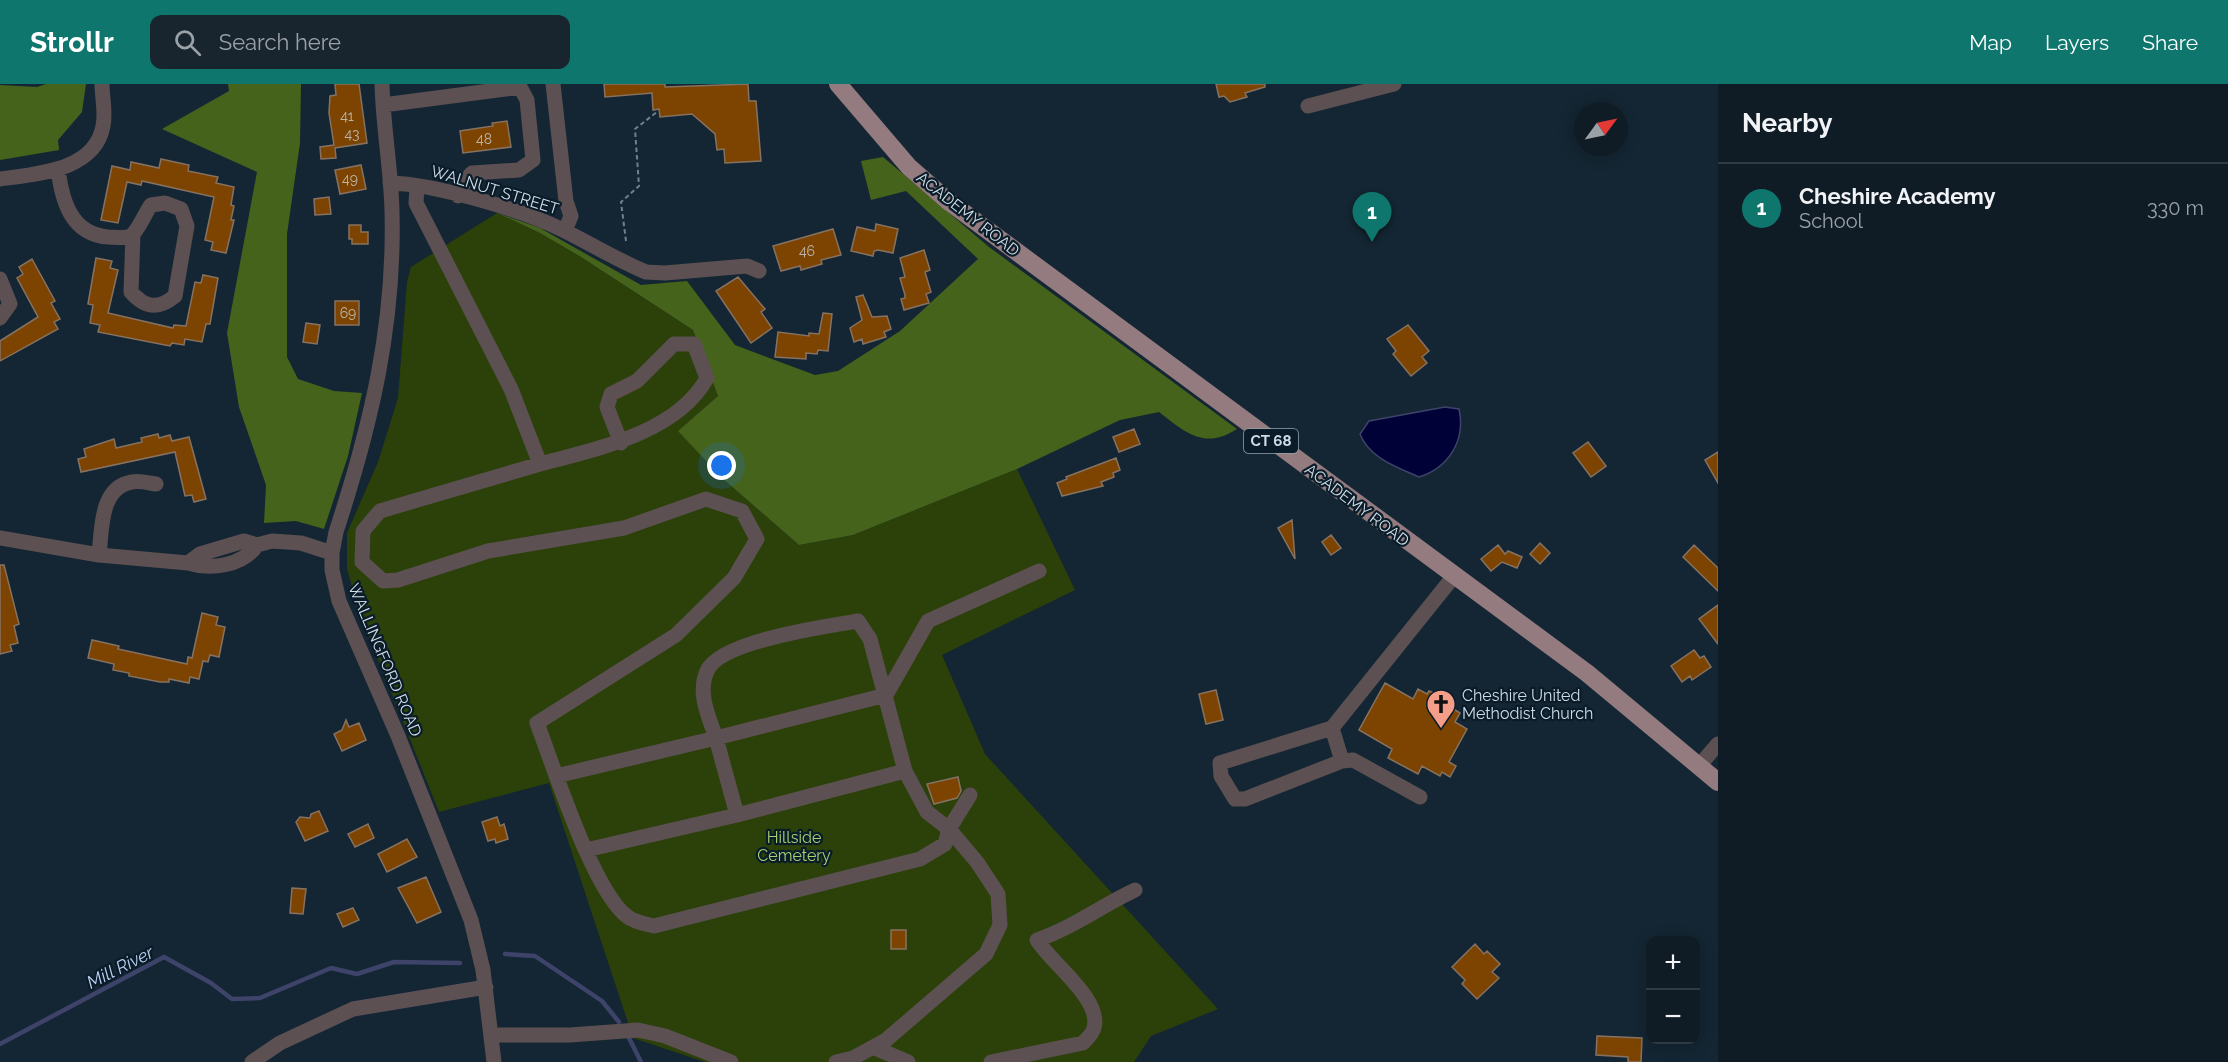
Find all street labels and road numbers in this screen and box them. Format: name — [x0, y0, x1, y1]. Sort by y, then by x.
street label: WALNUT STREET — [429, 161, 562, 219]
street label: ACADEMY ROAD — [913, 168, 1023, 260]
road number: CT 68 — [1244, 429, 1298, 453]
street label: ACADEMY ROAD — [1301, 460, 1413, 550]
street label: WALLINGFORD ROAD — [344, 581, 426, 739]

